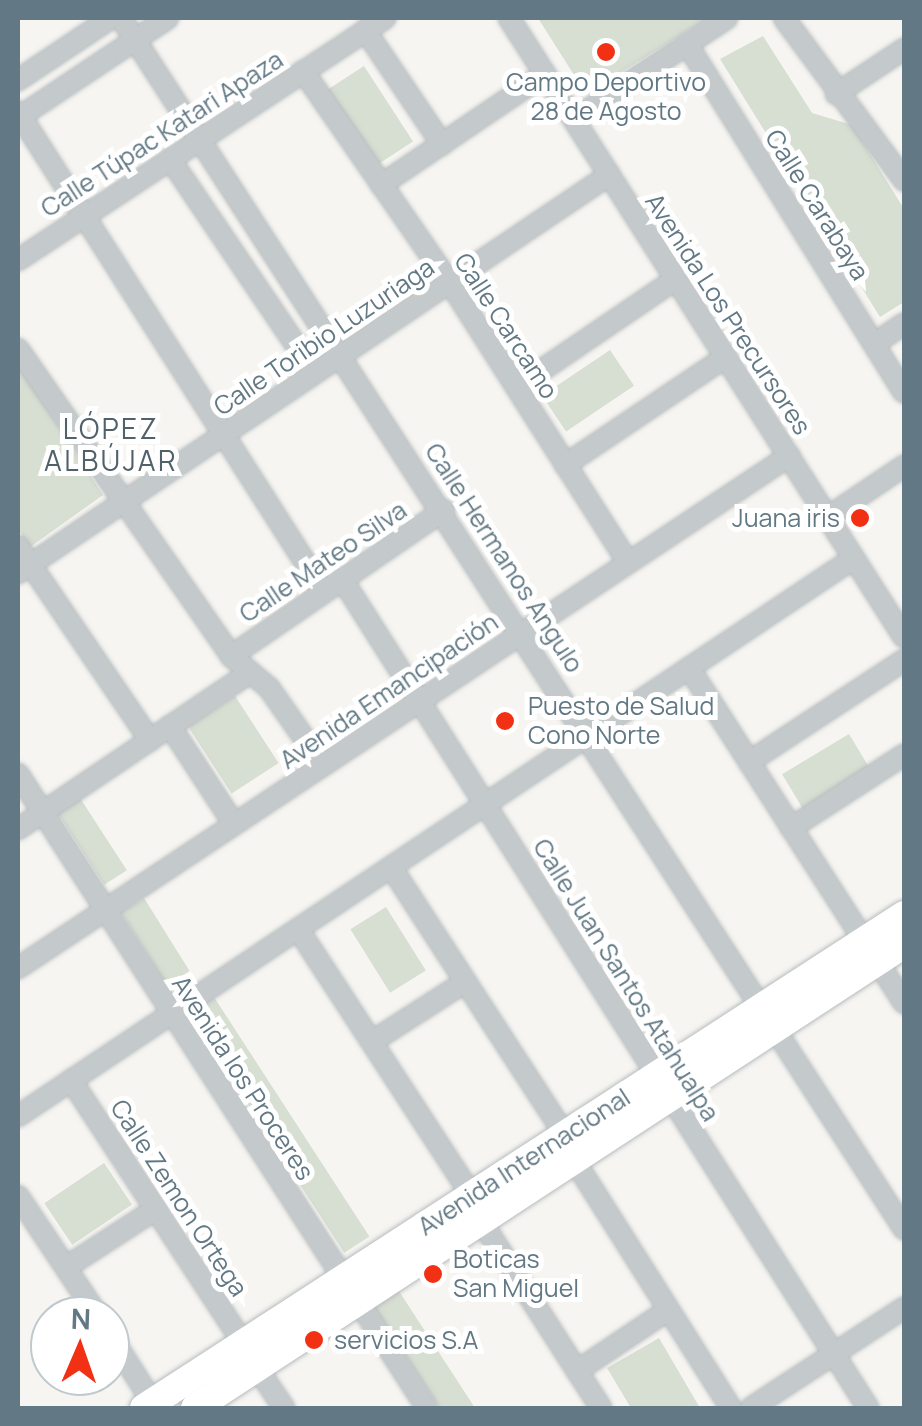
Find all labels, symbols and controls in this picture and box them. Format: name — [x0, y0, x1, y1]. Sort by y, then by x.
marker: Campo Deportivo 28 de Agosto — [595, 41, 617, 63]
street label: Calle Túpac Katari Apaza — [35, 44, 289, 224]
place label: Campo Deportivo 28 de Agosto — [506, 68, 706, 127]
street label: Calle Carabaya — [759, 124, 875, 286]
street label: Avenida Los Precursores — [639, 188, 817, 440]
street label: Calle Carcamo — [448, 248, 564, 404]
street label: Calle Toribio Luzuriaga — [208, 252, 440, 422]
district label: LÓPEZ ALBÚJAR — [44, 411, 178, 477]
street label: Calle Hermanos Angulo — [419, 438, 589, 678]
street label: Calle Mateo Silva — [234, 495, 412, 629]
place label: Juana iris — [732, 503, 840, 533]
marker: Juana iris — [849, 507, 871, 529]
street label: Avenida Emancipación — [274, 607, 504, 775]
place label: Puesto de Salud Cono Norte — [528, 692, 714, 751]
marker: Puesto de Salud Cono Norte — [492, 708, 518, 734]
street label: Calle Juan Santos Atahualpa — [527, 833, 725, 1127]
street label: Avenida los Proceres — [166, 970, 320, 1186]
street label: Avenida Internacional — [412, 1082, 636, 1242]
street label: Calle Zemon Ortega — [104, 1094, 254, 1302]
place label: Boticas San Miguel — [453, 1245, 579, 1304]
marker: Boticas San Miguel — [422, 1263, 444, 1285]
north arrow — [30, 1296, 130, 1396]
text: N — [70, 1299, 92, 1337]
place label: servicios S.A — [334, 1325, 478, 1355]
marker: servicios S.A — [303, 1329, 325, 1351]

